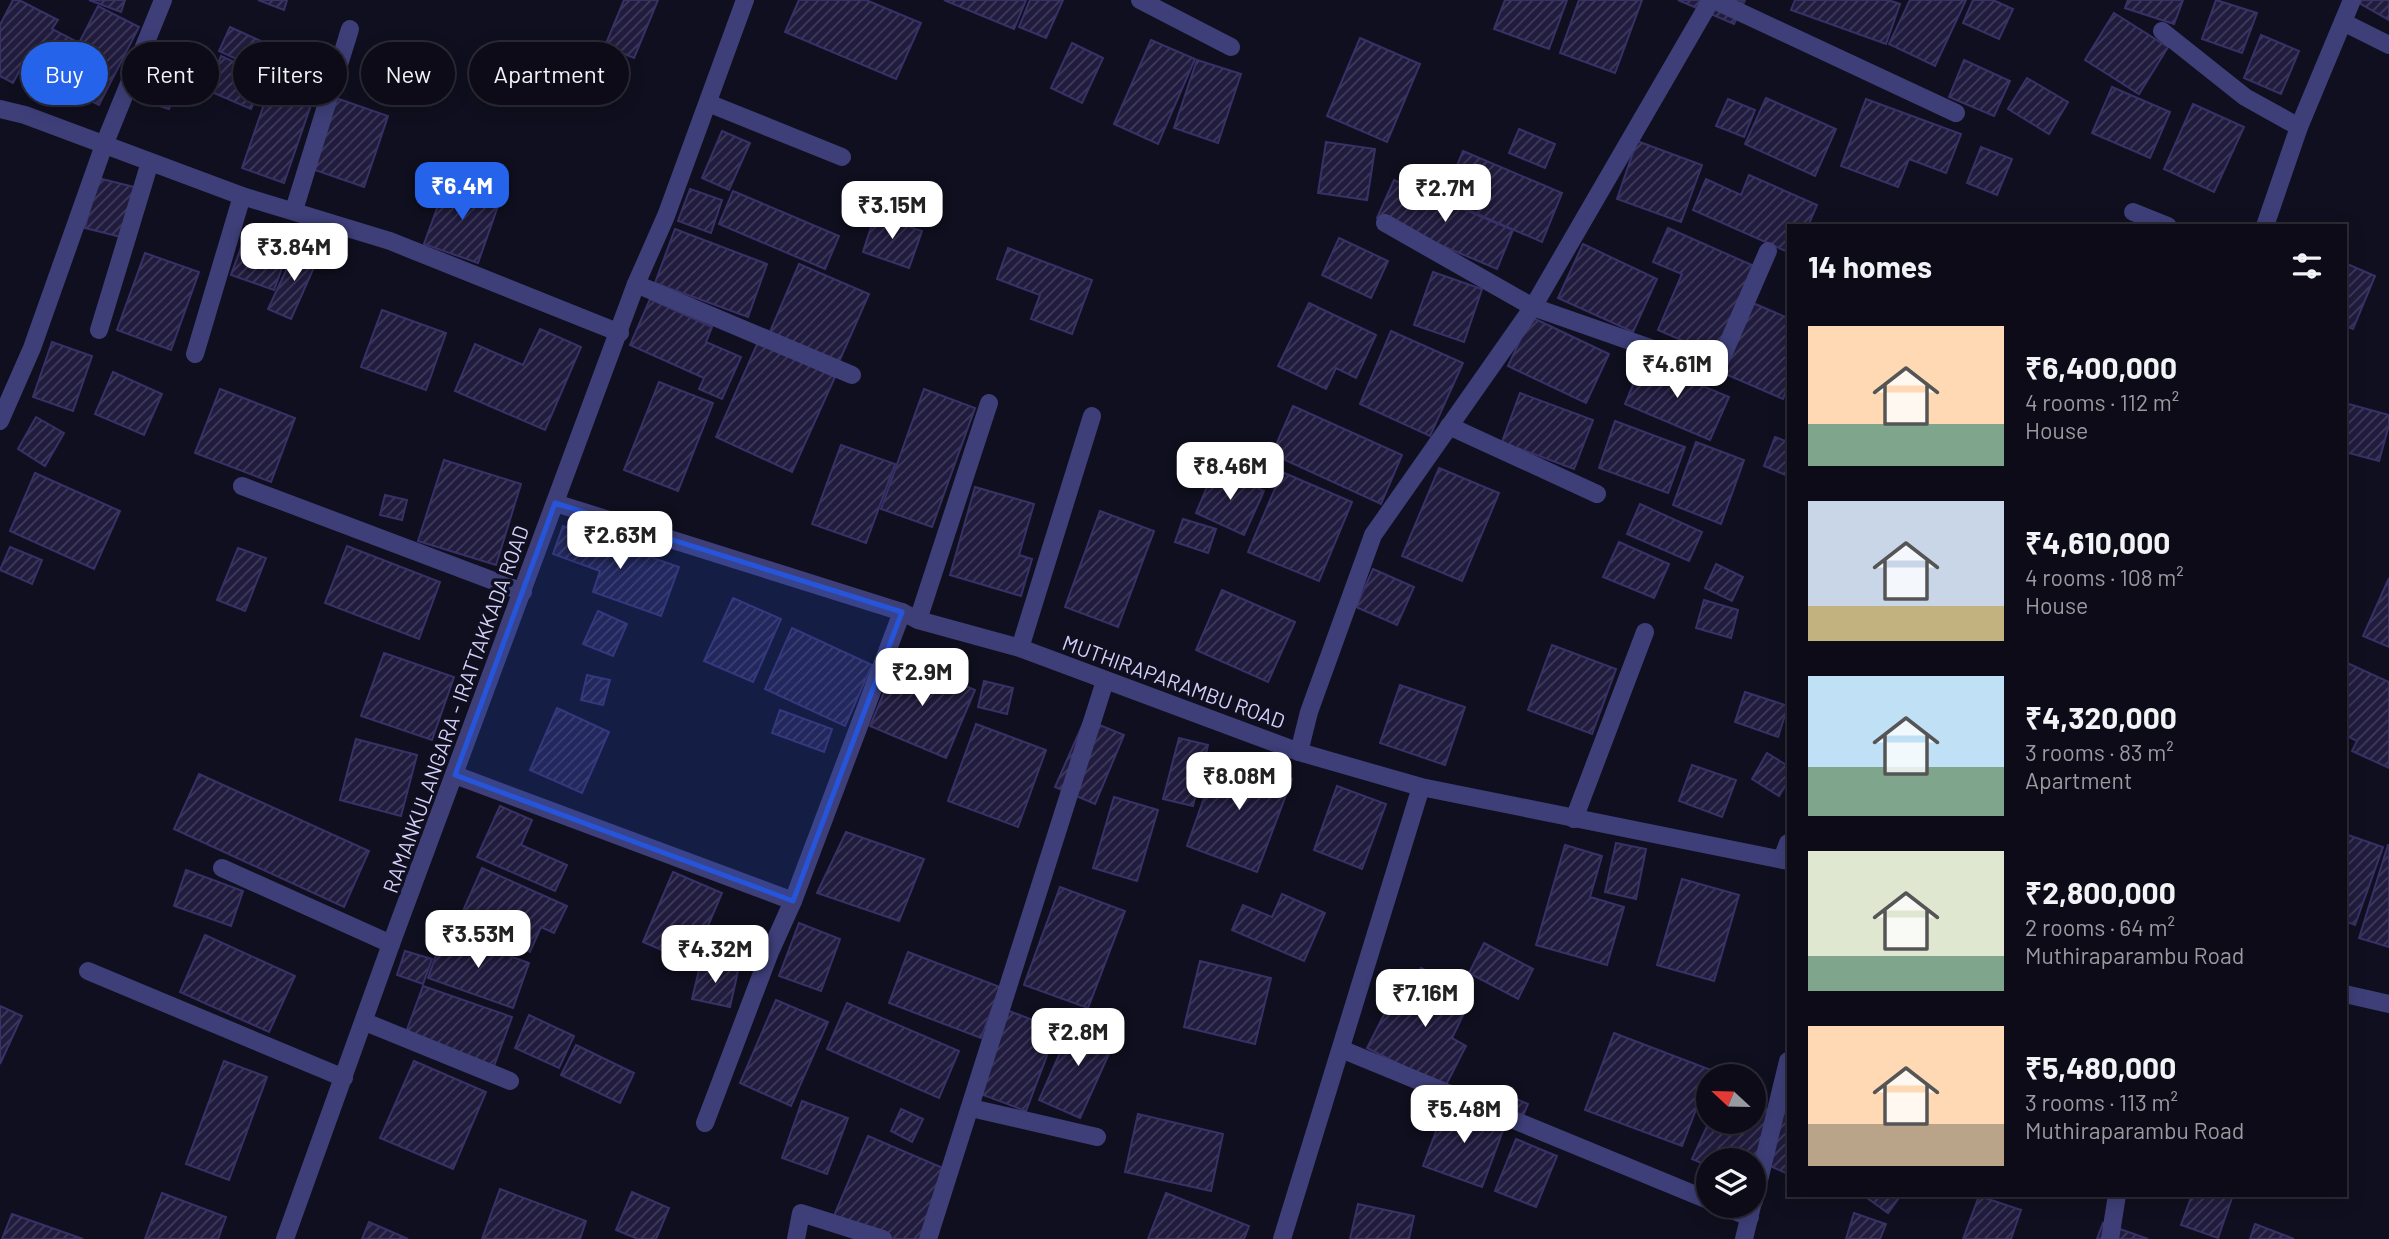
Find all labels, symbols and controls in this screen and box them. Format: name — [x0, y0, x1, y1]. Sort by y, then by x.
chip: Buy — [21, 42, 108, 105]
chip: Rent — [122, 42, 219, 105]
chip: Filters — [233, 42, 347, 105]
chip: New — [361, 42, 455, 105]
chip: Apartment — [469, 42, 629, 105]
pin: ₹6.4M — [413, 162, 511, 222]
pin: ₹2.7M — [1396, 164, 1494, 224]
text: ₹6.4M — [431, 171, 493, 199]
text: ₹2.7M — [1415, 173, 1475, 201]
pin: ₹3.15M — [835, 182, 949, 241]
text: ₹3.15M — [858, 190, 926, 218]
pin: ₹3.84M — [237, 224, 351, 283]
text: ₹3.84M — [257, 232, 331, 260]
icon: filters — [2288, 247, 2326, 285]
text: 14 homes — [1808, 248, 1932, 284]
pin: ₹4.61M — [1620, 340, 1734, 400]
text: ₹4.61M — [1642, 349, 1712, 377]
text: ₹6,400,000 — [2025, 349, 2177, 385]
icon: home — [1864, 354, 1948, 438]
text: 4 rooms · 112 m² — [2025, 388, 2179, 416]
text: House — [2025, 416, 2088, 444]
pin: ₹8.46M — [1173, 442, 1287, 502]
text: ₹8.46M — [1193, 451, 1267, 479]
pin: ₹2.63M — [563, 512, 677, 571]
text: ₹2.63M — [583, 520, 657, 548]
street label: RAMANKULANGARA - IRATTAKKADA ROAD — [377, 522, 533, 896]
text: ₹4,610,000 — [2025, 524, 2170, 560]
icon: home — [1864, 529, 1948, 613]
text: 4 rooms · 108 m² — [2025, 563, 2184, 591]
text: House — [2025, 591, 2088, 619]
street label: MUTHIRAPARAMBU ROAD — [1059, 629, 1289, 733]
pin: ₹2.9M — [873, 648, 971, 708]
text: ₹2.9M — [892, 657, 952, 685]
text: ₹4,320,000 — [2025, 699, 2177, 735]
icon: home — [1864, 704, 1948, 788]
text: 3 rooms · 83 m² — [2025, 738, 2174, 766]
pin: ₹8.08M — [1182, 752, 1296, 812]
text: ₹8.08M — [1202, 761, 1276, 789]
text: Apartment — [2025, 766, 2132, 794]
text: ₹2,800,000 — [2025, 874, 2176, 910]
icon: home — [1864, 879, 1948, 963]
pin: ₹3.53M — [421, 911, 535, 970]
text: 2 rooms · 64 m² — [2025, 913, 2175, 941]
text: ₹3.53M — [441, 919, 515, 947]
pin: ₹4.32M — [658, 926, 772, 985]
text: ₹4.32M — [677, 934, 753, 962]
text: Muthiraparambu Road — [2025, 941, 2244, 969]
pin: ₹7.16M — [1368, 970, 1482, 1029]
text: ₹7.16M — [1392, 978, 1458, 1006]
pin: ₹2.8M — [1029, 1009, 1127, 1068]
text: ₹2.8M — [1047, 1017, 1109, 1045]
text: ₹5,480,000 — [2025, 1049, 2176, 1085]
icon: home — [1864, 1054, 1948, 1138]
north arrow — [1696, 1064, 1766, 1134]
map controls — [1696, 1064, 1766, 1218]
pin: ₹5.48M — [1407, 1086, 1521, 1145]
text: 3 rooms · 113 m² — [2025, 1088, 2178, 1116]
text: ₹5.48M — [1427, 1094, 1501, 1122]
text: Muthiraparambu Road — [2025, 1116, 2244, 1144]
button: layers — [1696, 1148, 1766, 1218]

